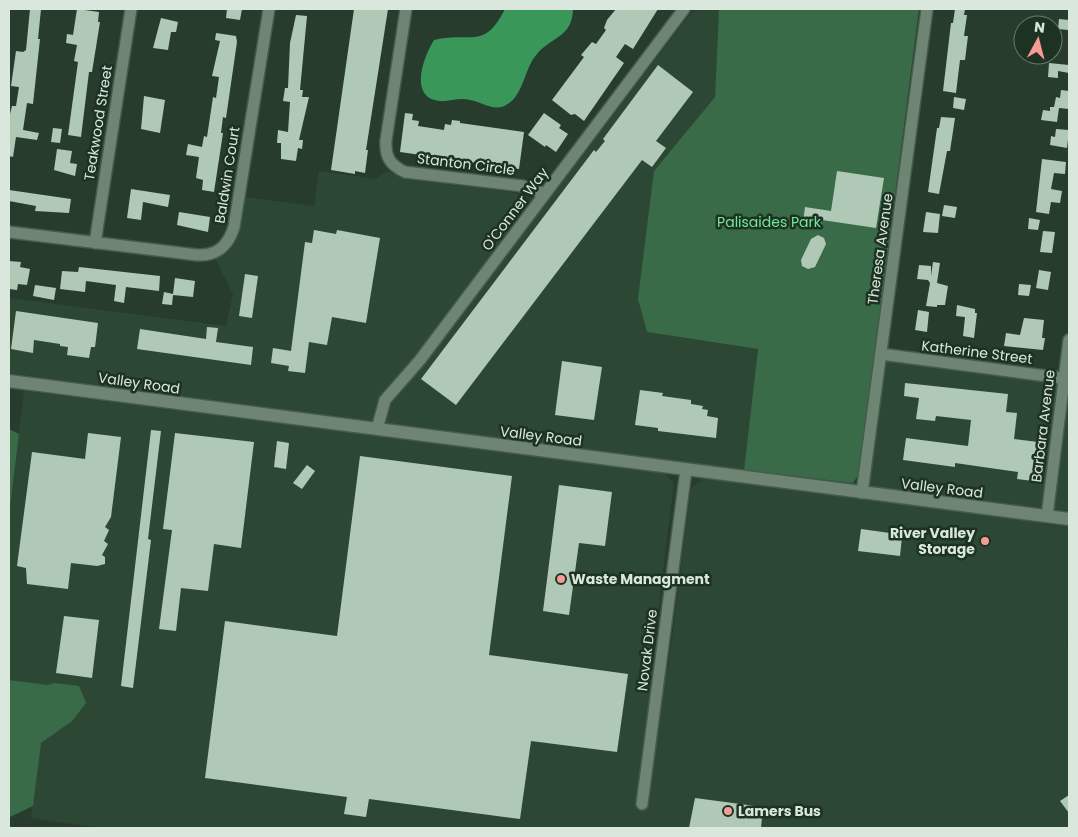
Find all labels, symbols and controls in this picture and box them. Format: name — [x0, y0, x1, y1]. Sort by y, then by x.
north arrow — [1013, 15, 1063, 65]
text: N — [1033, 17, 1046, 38]
street label: Teakwood Street — [79, 64, 117, 182]
street label: Baldwin Court — [209, 125, 245, 225]
street label: Stanton Circle — [416, 148, 516, 180]
street label: O'Conner Way — [477, 163, 553, 255]
street label: Theresa Avenue — [862, 192, 898, 306]
park label: Palisaides Park — [717, 212, 822, 232]
street label: Katherine Street — [920, 335, 1034, 369]
street label: Valley Road — [97, 367, 181, 399]
street label: Barbara Avenue — [1026, 368, 1060, 483]
street label: Valley Road — [499, 421, 583, 451]
street label: Valley Road — [900, 473, 984, 503]
place label: River Valley Storage — [890, 523, 975, 559]
marker: River Valley Storage — [979, 535, 991, 547]
place label: Waste Managment — [571, 569, 710, 589]
marker: Waste Managment — [555, 573, 567, 585]
street label: Novak Drive — [632, 608, 662, 692]
place label: Lamers Bus — [738, 801, 821, 821]
marker: Lamers Bus — [722, 805, 734, 817]

